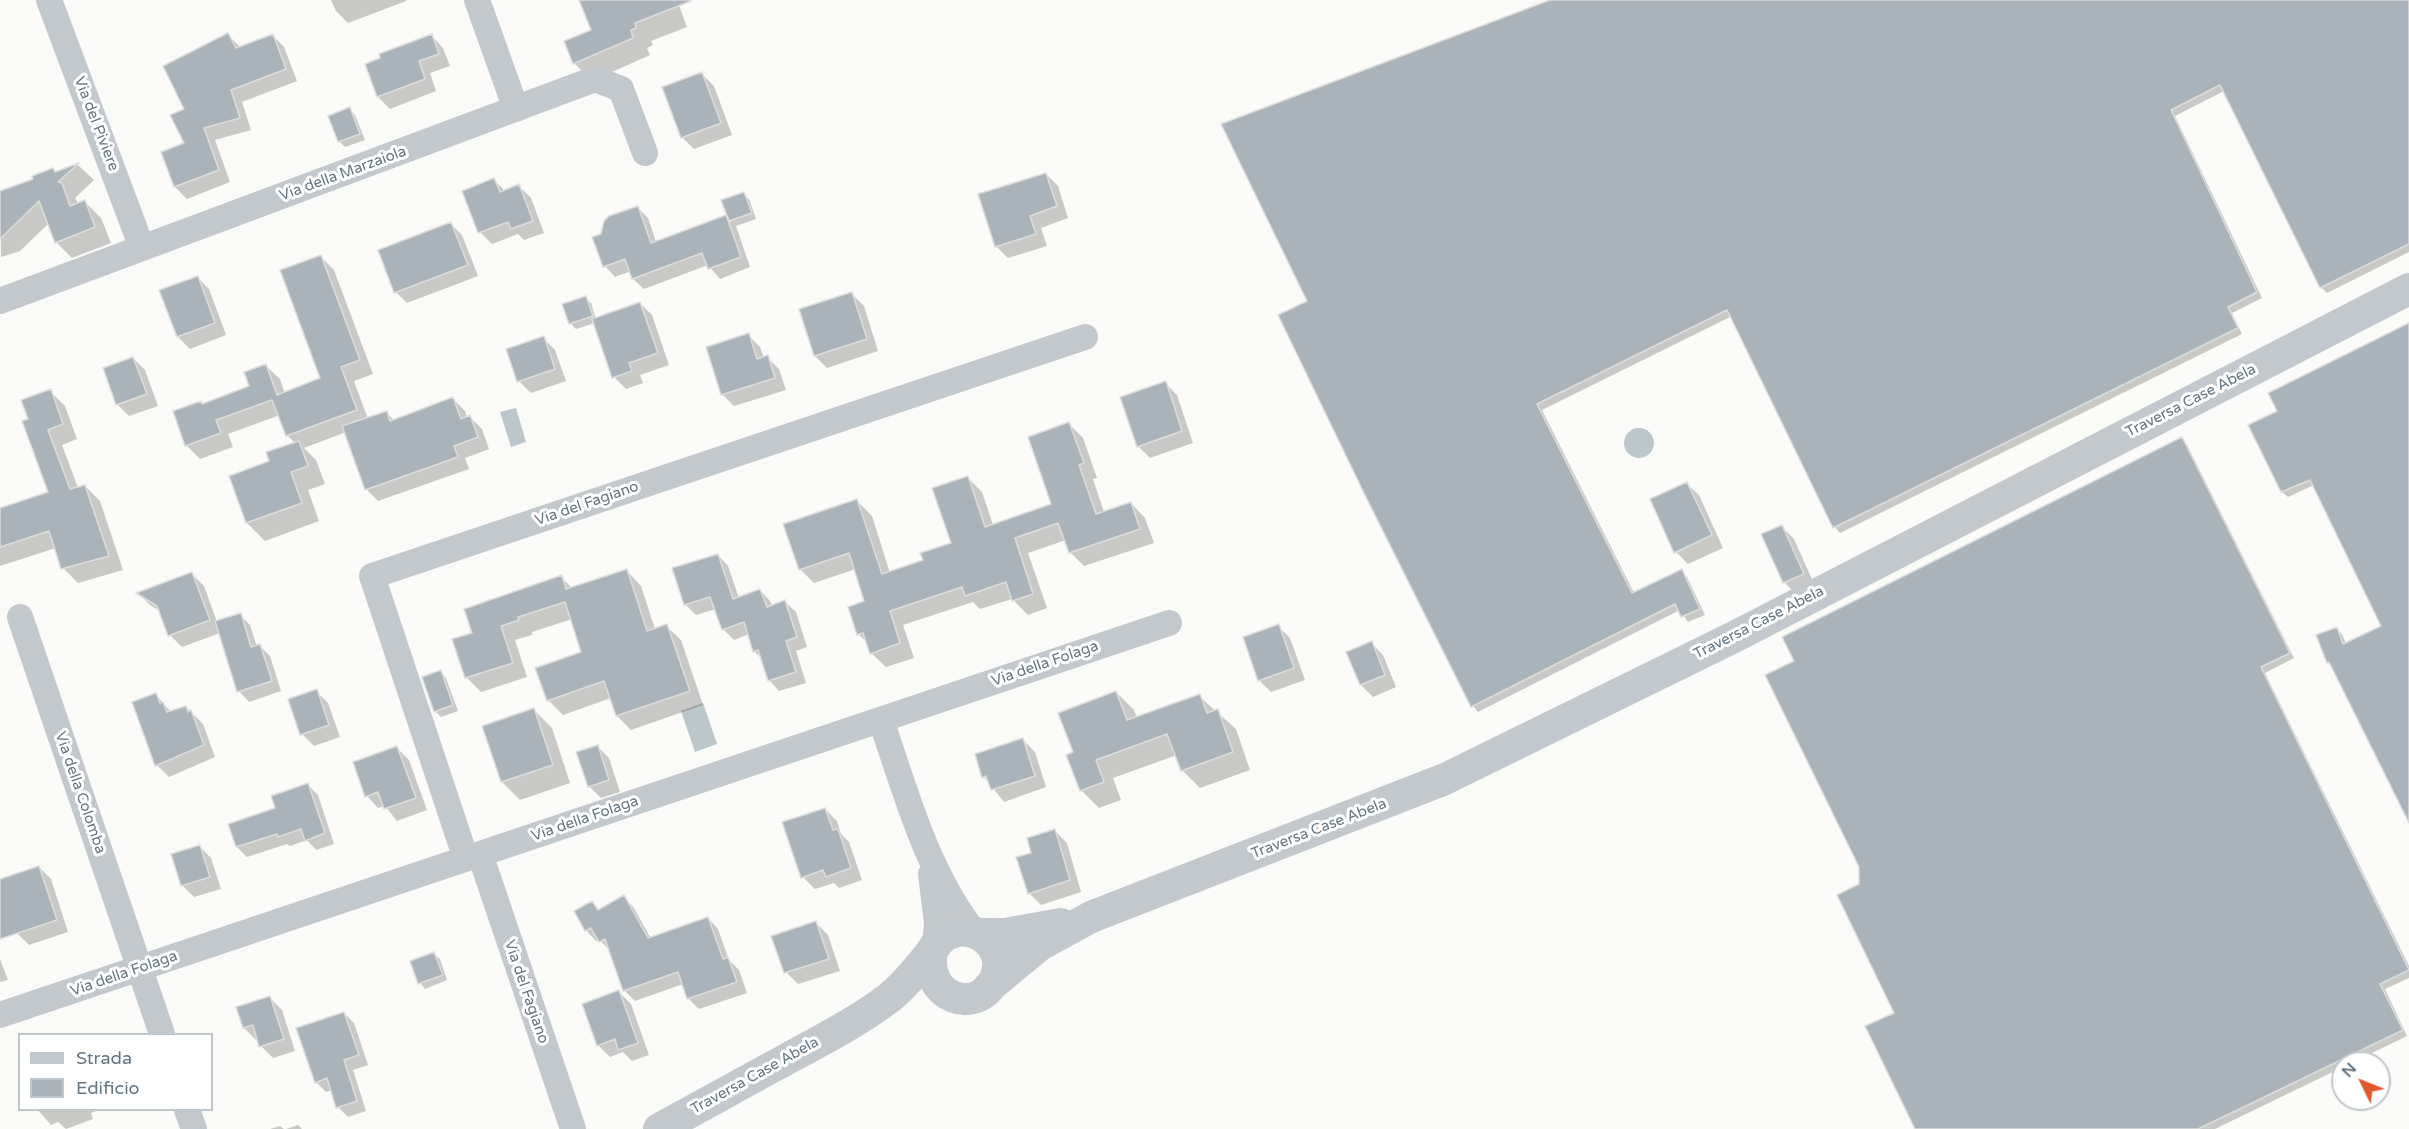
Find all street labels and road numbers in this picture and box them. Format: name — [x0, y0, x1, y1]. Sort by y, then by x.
street label: Via del Piviere — [70, 74, 122, 174]
street label: Via della Marzaiola — [277, 143, 409, 205]
street label: Traversa Case Abela — [2123, 360, 2259, 442]
street label: Via del Fagiano — [533, 478, 641, 530]
street label: Traversa Case Abela — [1691, 582, 1827, 664]
street label: Via della Folaga — [989, 637, 1101, 691]
street label: Via della Colomba — [51, 730, 109, 856]
street label: Via della Folaga — [529, 792, 641, 846]
street label: Traversa Case Abela — [1249, 795, 1389, 863]
street label: Via del Fagiano — [500, 938, 552, 1046]
street label: Via della Folaga — [68, 947, 180, 1001]
street label: Traversa Case Abela — [688, 1033, 822, 1119]

